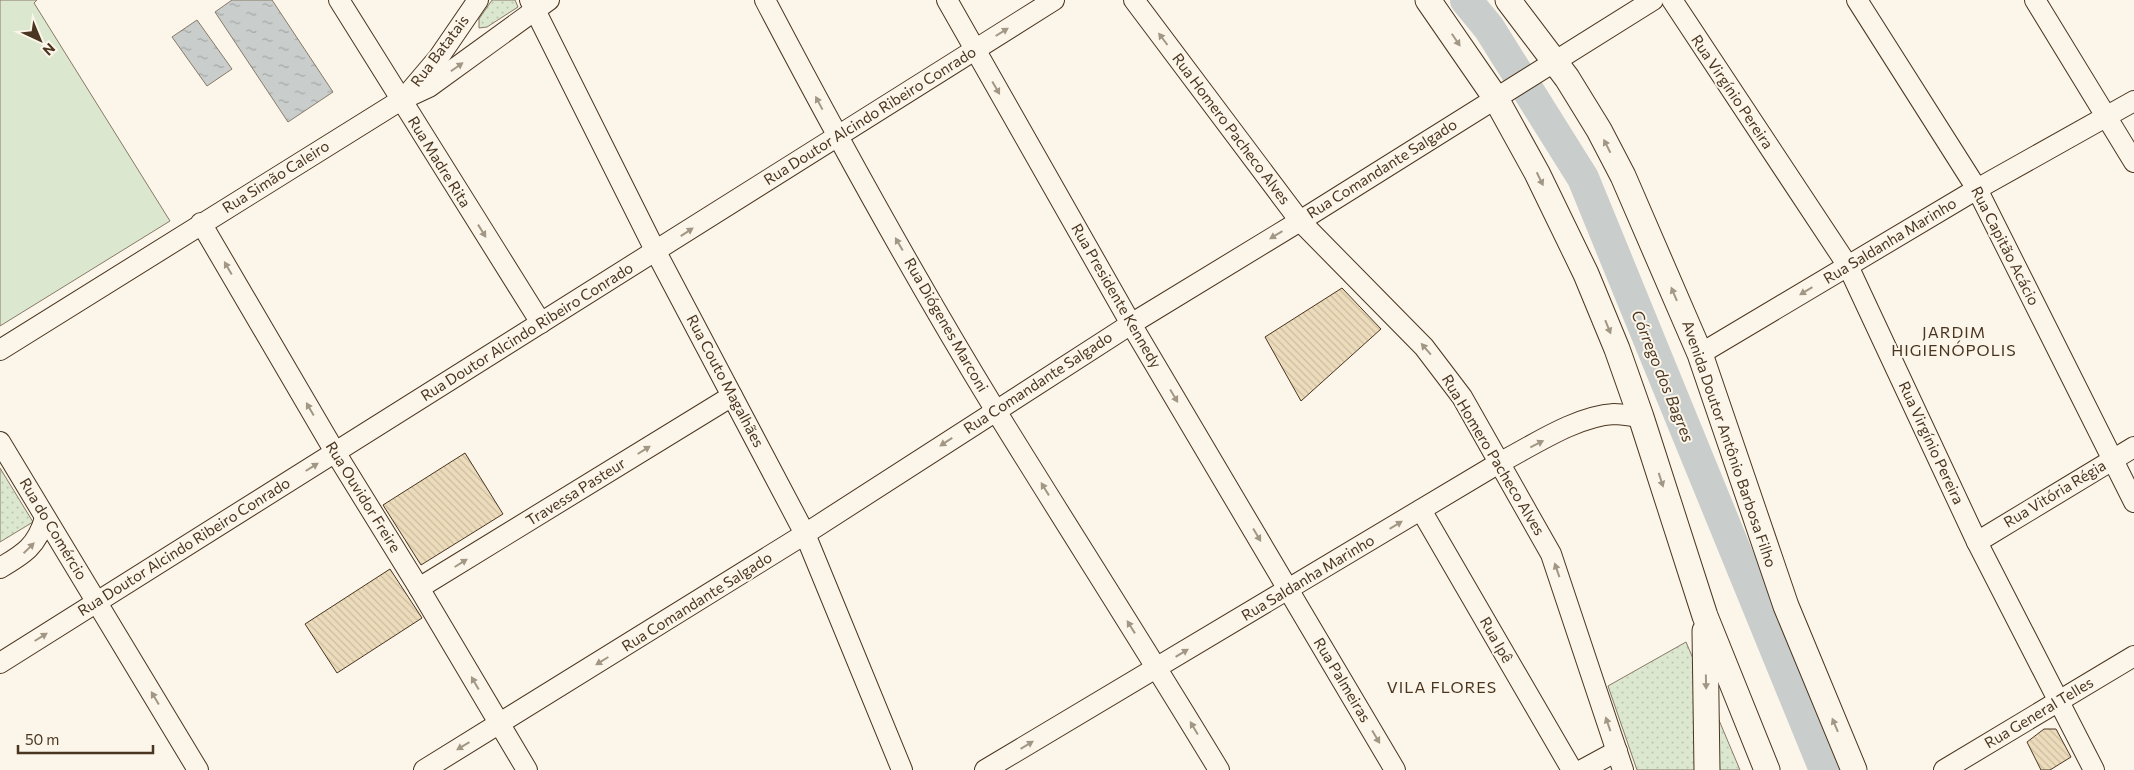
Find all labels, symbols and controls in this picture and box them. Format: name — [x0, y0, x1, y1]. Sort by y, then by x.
street label: Rua Batatais — [406, 11, 472, 90]
north arrow — [15, 15, 65, 65]
one-way arrow — [995, 28, 1008, 37]
street label: Rua Virgínio Pereira — [1688, 31, 1778, 152]
one-way arrow — [1158, 32, 1168, 46]
one-way arrow — [1451, 33, 1461, 47]
text: N — [40, 40, 59, 59]
street label: Rua Doutor Alcindo Ribeiro Conrado — [760, 42, 979, 188]
street label: Rua Homero Pacheco Alves — [1169, 49, 1295, 208]
one-way arrow — [451, 62, 464, 72]
one-way arrow — [991, 82, 1000, 95]
one-way arrow — [815, 95, 823, 110]
street label: Rua Madre Rita — [405, 113, 475, 210]
street label: Rua Comandante Salgado — [1303, 114, 1460, 222]
street label: Rua Simão Caleiro — [219, 136, 332, 216]
one-way arrow — [1603, 140, 1612, 153]
one-way arrow — [1536, 172, 1544, 186]
street label: Rua Capitão Acácio — [1968, 183, 2044, 308]
street label: Rua Saldanha Marinho — [1820, 193, 1959, 287]
street label: Rua Presidente Kennedy — [1068, 220, 1166, 371]
one-way arrow — [478, 224, 487, 237]
one-way arrow — [681, 227, 694, 237]
one-way arrow — [1270, 231, 1283, 240]
one-way arrow — [895, 238, 904, 251]
street label: Rua Diógenes Marconi — [901, 254, 993, 395]
street label: Rua Doutor Alcindo Ribeiro Conrado — [417, 258, 636, 404]
one-way arrow — [223, 262, 232, 275]
one-way arrow — [1670, 287, 1678, 301]
one-way arrow — [1800, 287, 1813, 296]
water label: Córrego dos Bagres — [1628, 307, 1699, 445]
street label: Rua Couto Magalhães — [683, 311, 769, 450]
street label: Avenida Doutor Antônio Barbosa Filho — [1679, 318, 1781, 570]
one-way arrow — [1604, 319, 1612, 334]
district label: JARDIM HIGIENÓPOLIS — [1891, 322, 2017, 359]
street label: Rua Comandante Salgado — [960, 327, 1115, 437]
one-way arrow — [1420, 343, 1431, 356]
street label: Rua Homero Pacheco Alves — [1439, 371, 1549, 538]
street label: Rua Virgínio Pereira — [1895, 378, 1968, 507]
one-way arrow — [1169, 389, 1178, 402]
one-way arrow — [305, 402, 314, 415]
street label: Rua Ouvidor Freire — [322, 438, 405, 555]
one-way arrow — [939, 438, 952, 447]
one-way arrow — [1529, 440, 1544, 448]
one-way arrow — [638, 446, 651, 455]
street label: Travessa Pasteur — [522, 453, 629, 529]
street label: Rua Vitória Régia — [2000, 456, 2109, 531]
one-way arrow — [306, 462, 319, 472]
street label: Rua Doutor Alcindo Ribeiro Conrado — [74, 473, 293, 619]
one-way arrow — [1657, 473, 1665, 488]
street label: Rua do Comércio — [16, 474, 91, 583]
one-way arrow — [1040, 482, 1050, 496]
one-way arrow — [1390, 521, 1403, 530]
one-way arrow — [1252, 529, 1261, 542]
street label: Rua Saldanha Marinho — [1238, 530, 1377, 624]
one-way arrow — [22, 542, 34, 554]
street label: Rua Comandante Salgado — [618, 547, 775, 655]
one-way arrow — [454, 558, 468, 567]
one-way arrow — [1552, 562, 1560, 577]
street label: Rua Ipê — [1477, 613, 1517, 666]
one-way arrow — [1127, 620, 1136, 633]
one-way arrow — [35, 632, 48, 642]
street label: Rua Palmeiras — [1311, 634, 1375, 725]
one-way arrow — [1175, 649, 1188, 658]
one-way arrow — [595, 656, 608, 665]
street label: Rua General Telles — [1981, 673, 2096, 752]
one-way arrow — [1702, 674, 1710, 690]
one-way arrow — [471, 676, 480, 689]
district label: VILA FLORES — [1387, 677, 1497, 696]
one-way arrow — [150, 692, 159, 705]
one-way arrow — [1604, 716, 1611, 731]
one-way arrow — [1831, 718, 1839, 732]
scale bar — [18, 722, 152, 754]
one-way arrow — [1189, 722, 1198, 735]
text: 50 m — [25, 730, 59, 748]
one-way arrow — [1372, 731, 1381, 744]
one-way arrow — [457, 741, 470, 751]
one-way arrow — [1020, 741, 1033, 750]

